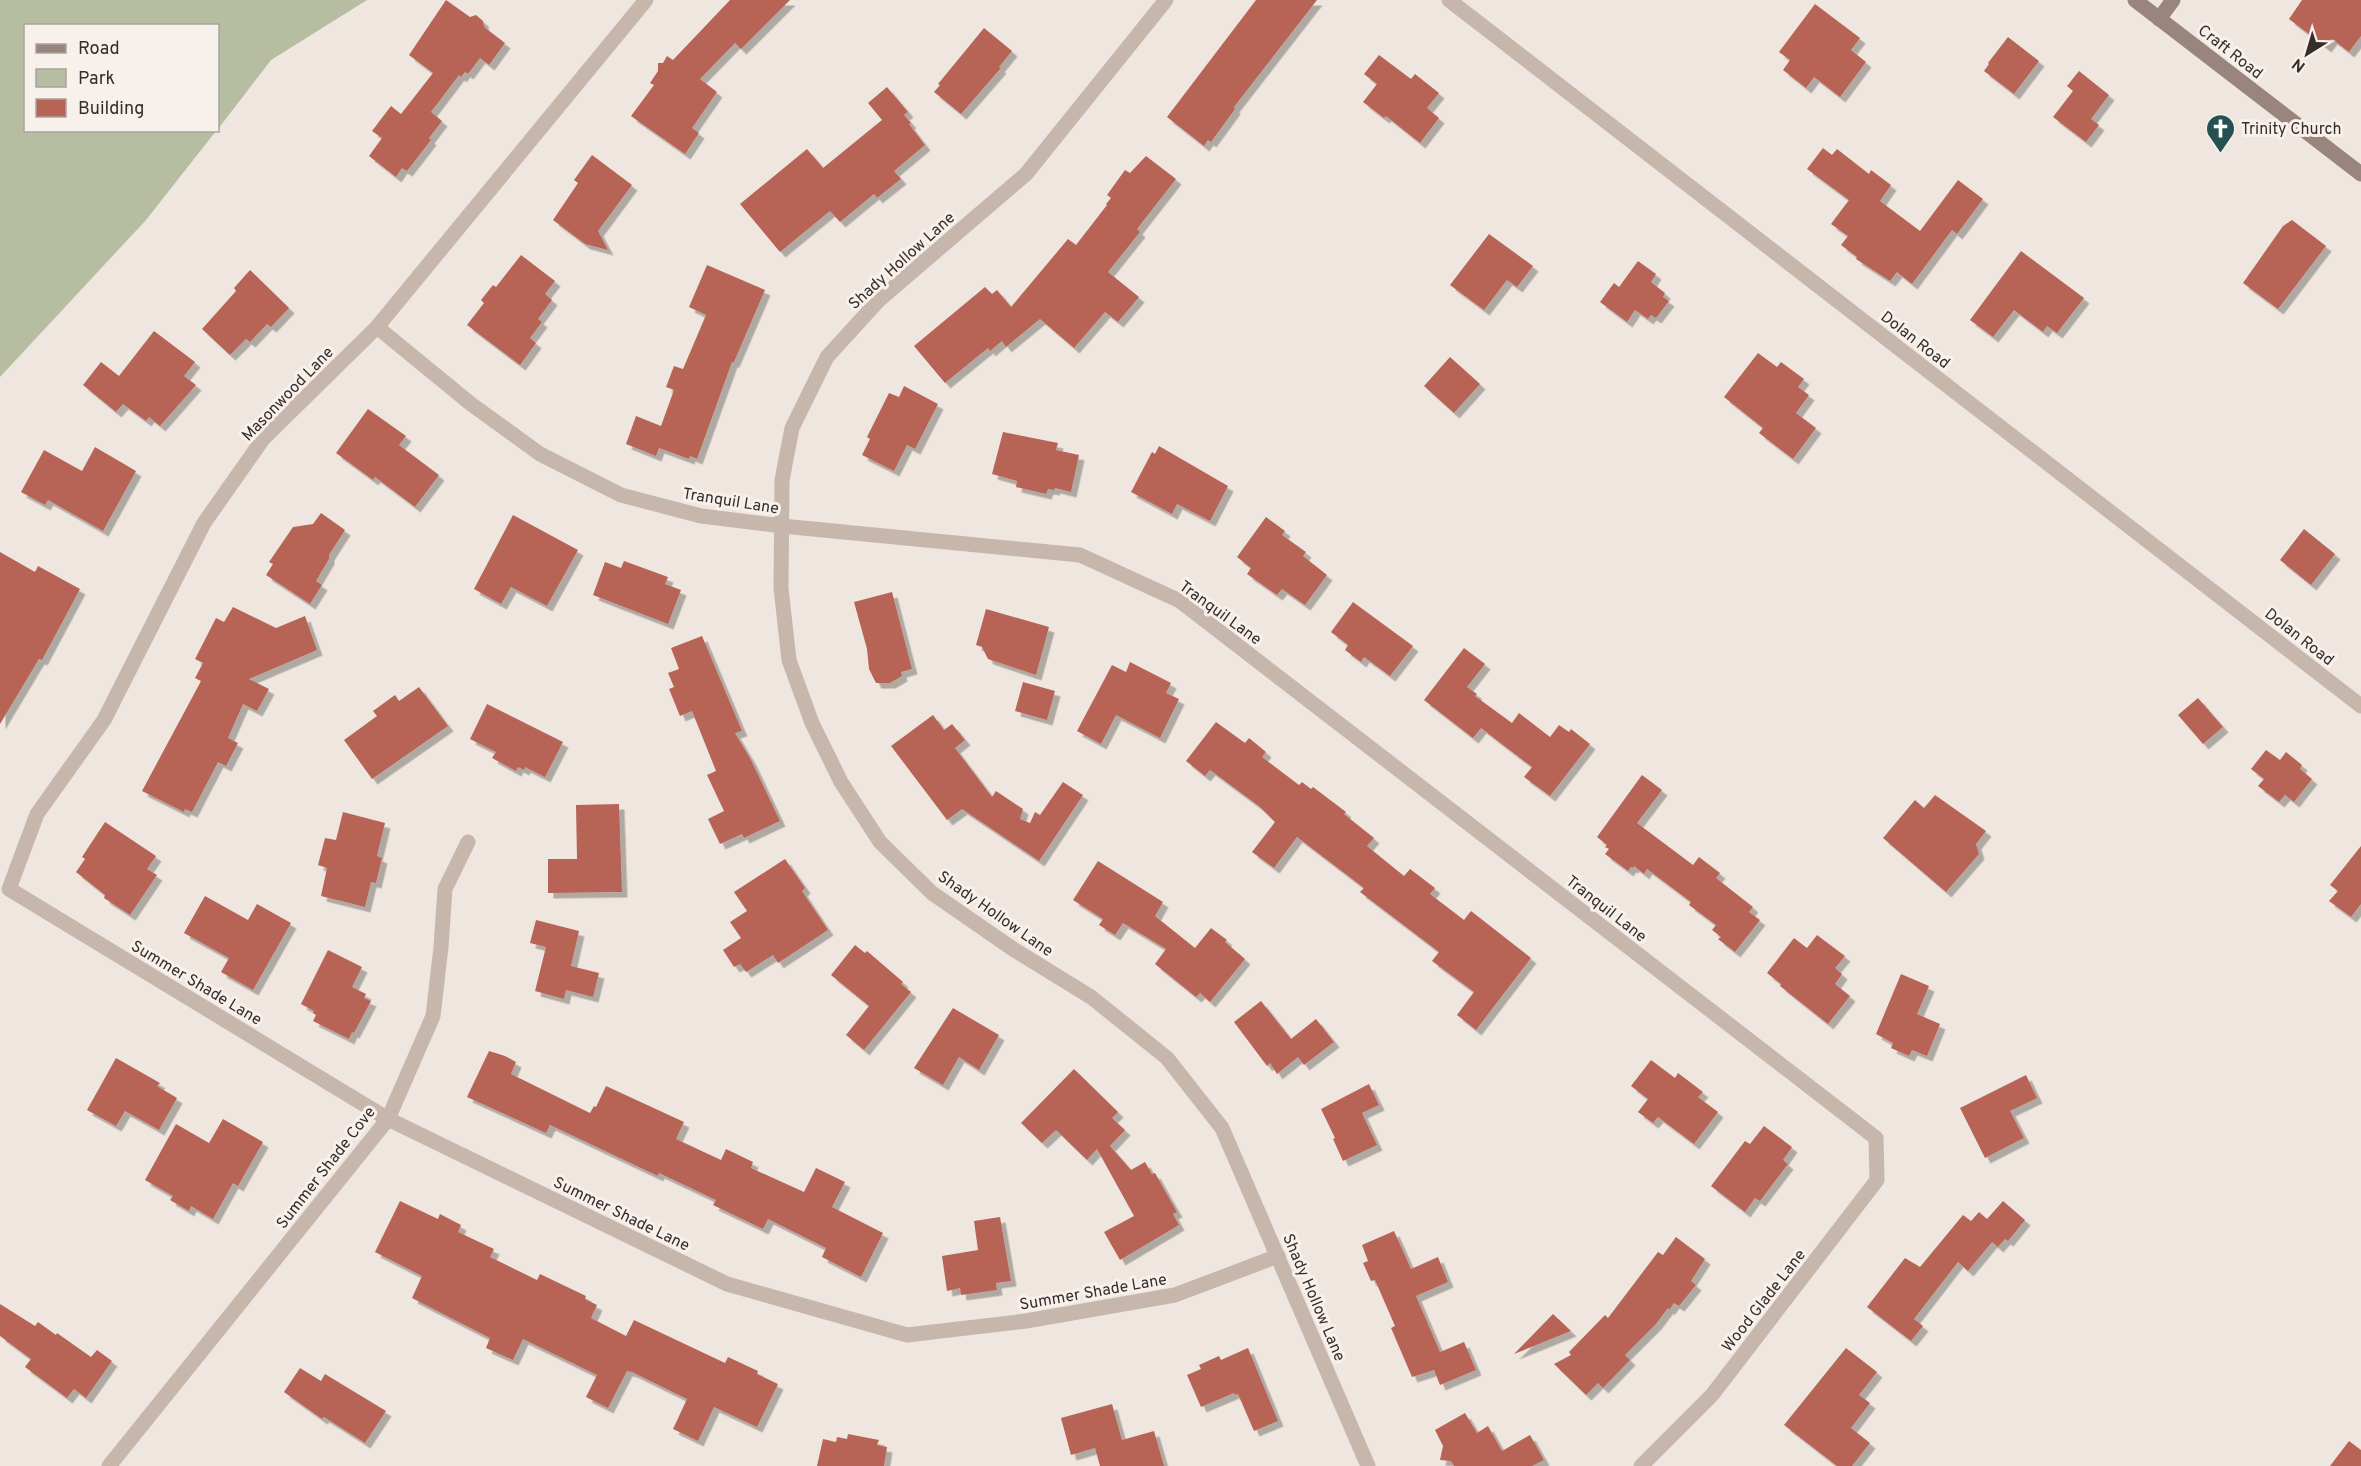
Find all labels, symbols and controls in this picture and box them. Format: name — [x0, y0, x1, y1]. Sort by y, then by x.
street label: Craft Road — [2193, 21, 2266, 84]
legend — [24, 24, 219, 132]
north arrow — [2277, 24, 2337, 84]
text: Road — [78, 38, 120, 61]
text: N — [2289, 53, 2310, 76]
text: Park — [78, 68, 115, 91]
text: Building — [78, 98, 144, 121]
church icon: Trinity Church — [2204, 112, 2236, 154]
place label: Trinity Church — [2241, 120, 2342, 140]
street label: Shady Hollow Lane — [845, 208, 960, 315]
street label: Dolan Road — [1876, 307, 1953, 374]
street label: Masonwood Lane — [238, 343, 339, 446]
street label: Tranquil Lane — [681, 484, 780, 519]
street label: Tranquil Lane — [1175, 577, 1265, 650]
street label: Dolan Road — [2260, 604, 2337, 671]
street label: Shady Hollow Lane — [933, 867, 1056, 962]
street label: Tranquil Lane — [1561, 872, 1650, 947]
street label: Summer Shade Lane — [127, 937, 265, 1031]
street label: Summer Shade Cove — [273, 1103, 381, 1233]
street label: Summer Shade Lane — [550, 1173, 693, 1256]
street label: Shady Hollow Lane — [1277, 1231, 1349, 1365]
street label: Wood Glade Lane — [1718, 1246, 1811, 1357]
street label: Summer Shade Lane — [1018, 1270, 1169, 1316]

